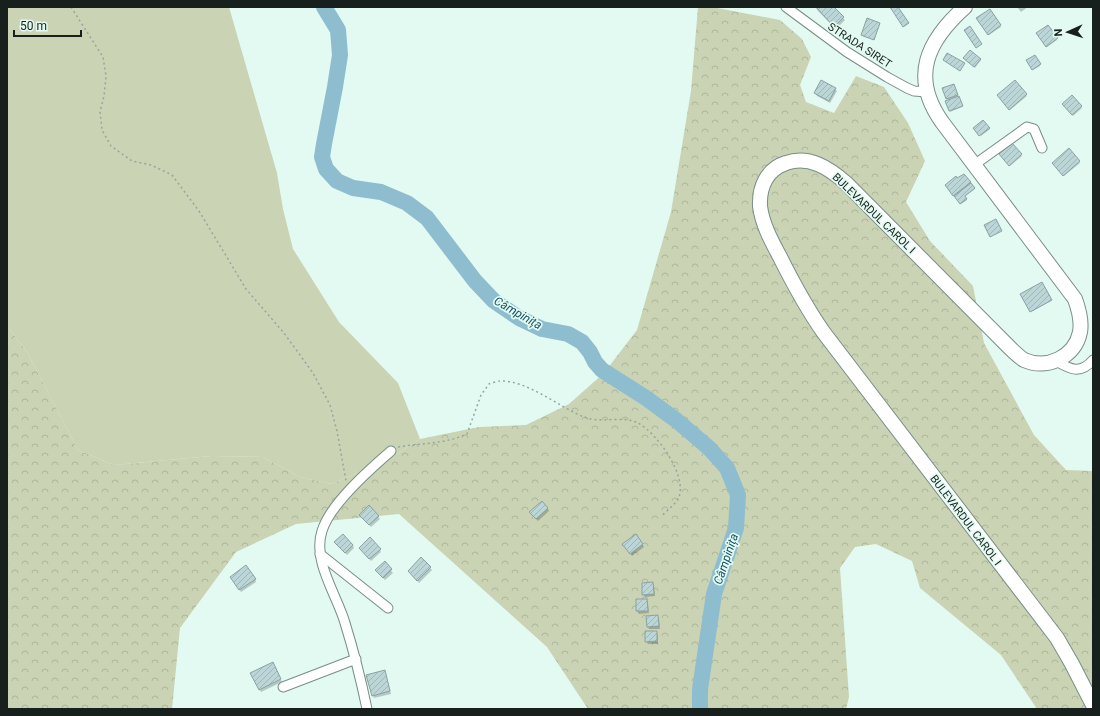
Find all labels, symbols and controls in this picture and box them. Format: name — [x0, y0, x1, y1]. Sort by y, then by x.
scale bar — [14, 12, 81, 38]
north arrow — [1048, 12, 1088, 52]
text: 50 m — [20, 19, 47, 33]
street label: STRADA SIRET — [825, 20, 894, 71]
text: N — [1052, 28, 1065, 37]
street label: BULEVARDUL CAROL I — [830, 170, 918, 256]
water label: Câmpinița — [491, 294, 544, 333]
street label: BULEVARDUL CAROL I — [927, 472, 1004, 568]
water label: Câmpinița — [711, 532, 742, 587]

